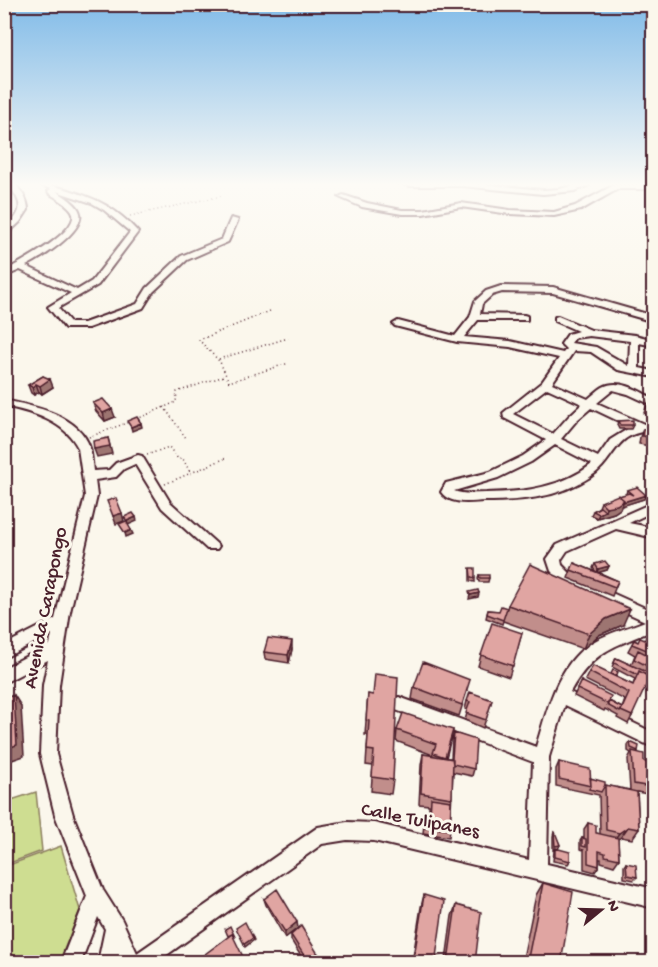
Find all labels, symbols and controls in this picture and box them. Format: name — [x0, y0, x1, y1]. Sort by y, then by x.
street label: Avenida Carapongo — [20, 525, 74, 691]
street label: Calle Tulipanes — [359, 799, 482, 845]
north arrow — [571, 880, 631, 940]
text: N — [601, 898, 623, 915]

